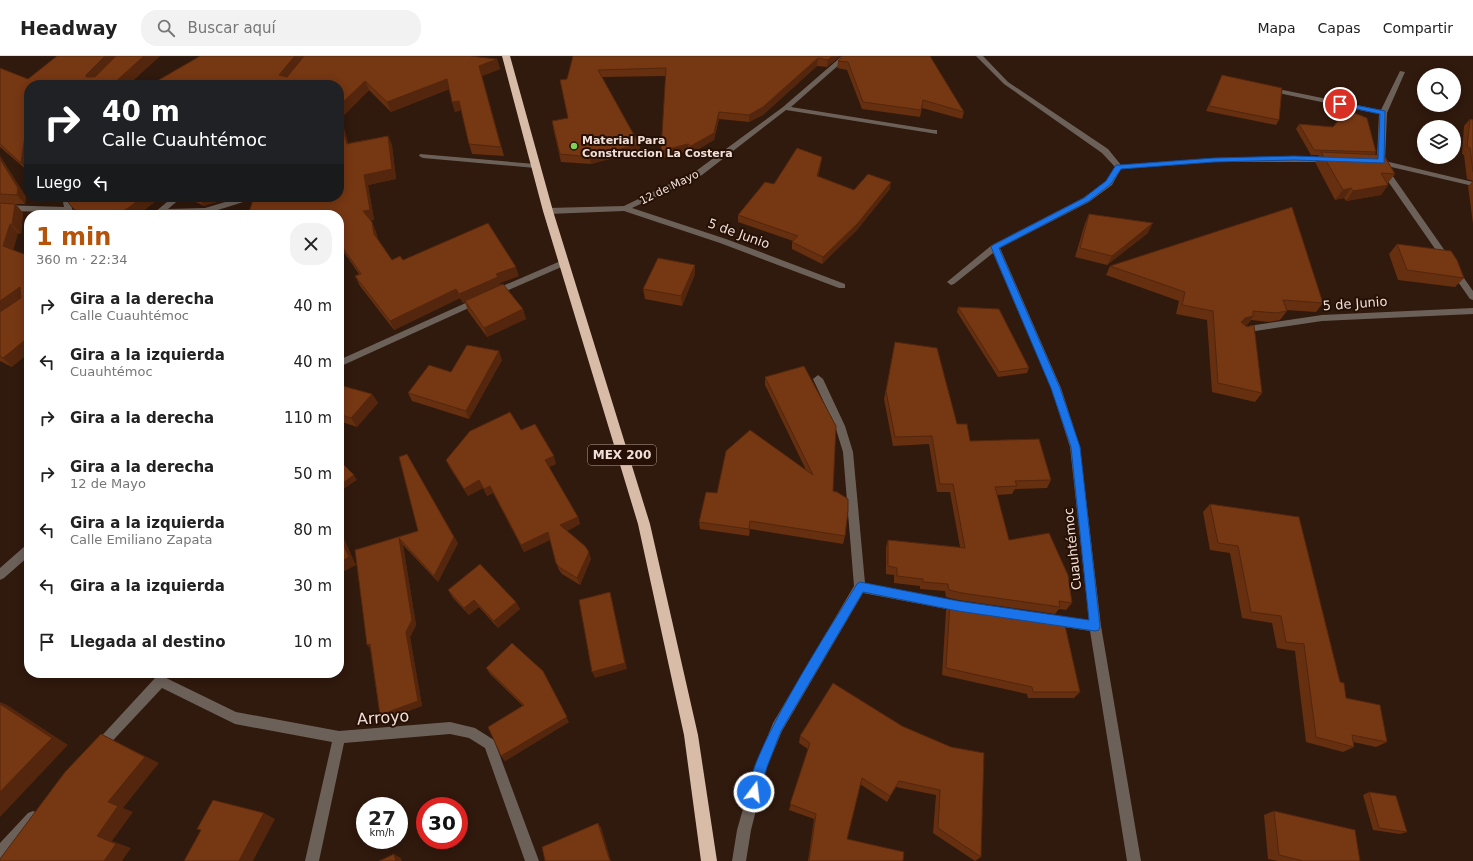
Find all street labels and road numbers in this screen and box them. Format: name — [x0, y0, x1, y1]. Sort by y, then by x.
street label: 12 de Mayo — [638, 167, 701, 207]
street label: 5 de Junio — [706, 215, 772, 252]
street label: 5 de Junio — [1322, 294, 1388, 313]
road number: MEX 200 — [588, 445, 656, 465]
street label: Cuauhtémoc — [1061, 507, 1084, 591]
street label: Arroyo — [356, 706, 410, 729]

